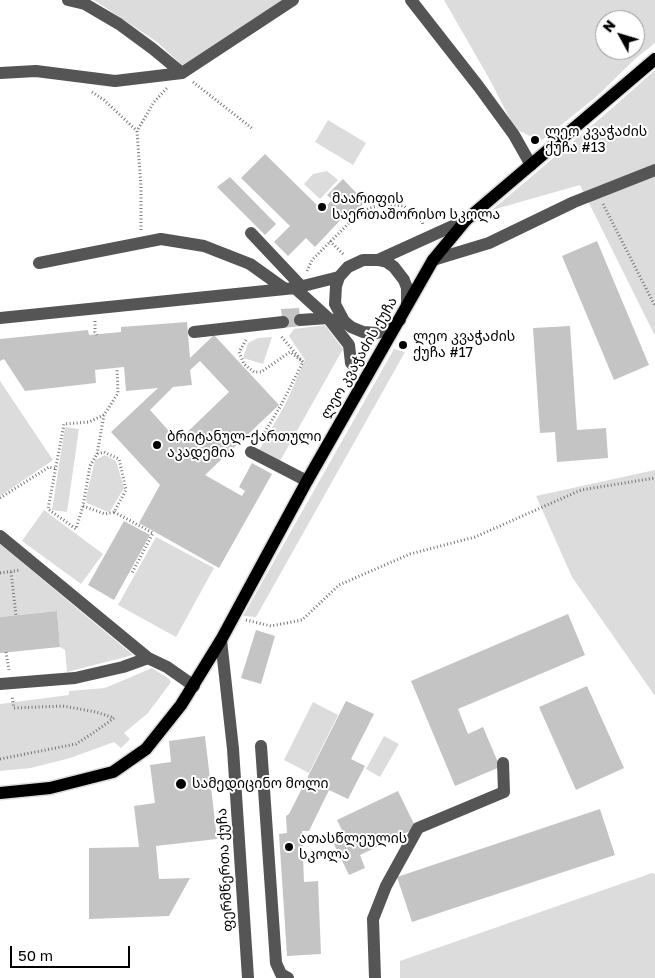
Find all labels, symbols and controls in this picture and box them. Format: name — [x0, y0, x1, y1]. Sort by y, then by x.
north arrow — [595, 10, 645, 60]
text: N — [599, 16, 619, 35]
place label: ლეო კვაჭაძის ქუჩა #13 — [545, 124, 647, 156]
marker: ლეო კვაჭაძის ქუჩა #13 — [529, 134, 541, 146]
place label: მაარიფის საერთაშორისო სკოლა — [332, 191, 500, 223]
marker: მაარიფის საერთაშორისო სკოლა — [316, 201, 328, 213]
street label: ლეო კვაჭაძის ქუჩა — [317, 294, 401, 422]
place label: ლეო კვაჭაძის ქუჩა #17 — [413, 329, 515, 362]
marker: ლეო კვაჭაძის ქუჩა #17 — [397, 339, 409, 351]
place label: ბრიტანულ-ქართული აკადემია — [167, 429, 322, 462]
marker: ბრიტანულ-ქართული აკადემია — [151, 439, 163, 451]
place label: სამედიცინო მოლი — [192, 776, 328, 792]
marker: სამედიცინო მოლი — [174, 777, 188, 791]
street label: ფერმწერთა ქუჩა — [213, 808, 237, 932]
place label: ათასწლეულის სკოლა — [299, 831, 407, 864]
marker: ათასწლეულის სკოლა — [283, 841, 295, 853]
scale bar — [12, 936, 132, 968]
text: 50 m — [18, 946, 53, 964]

